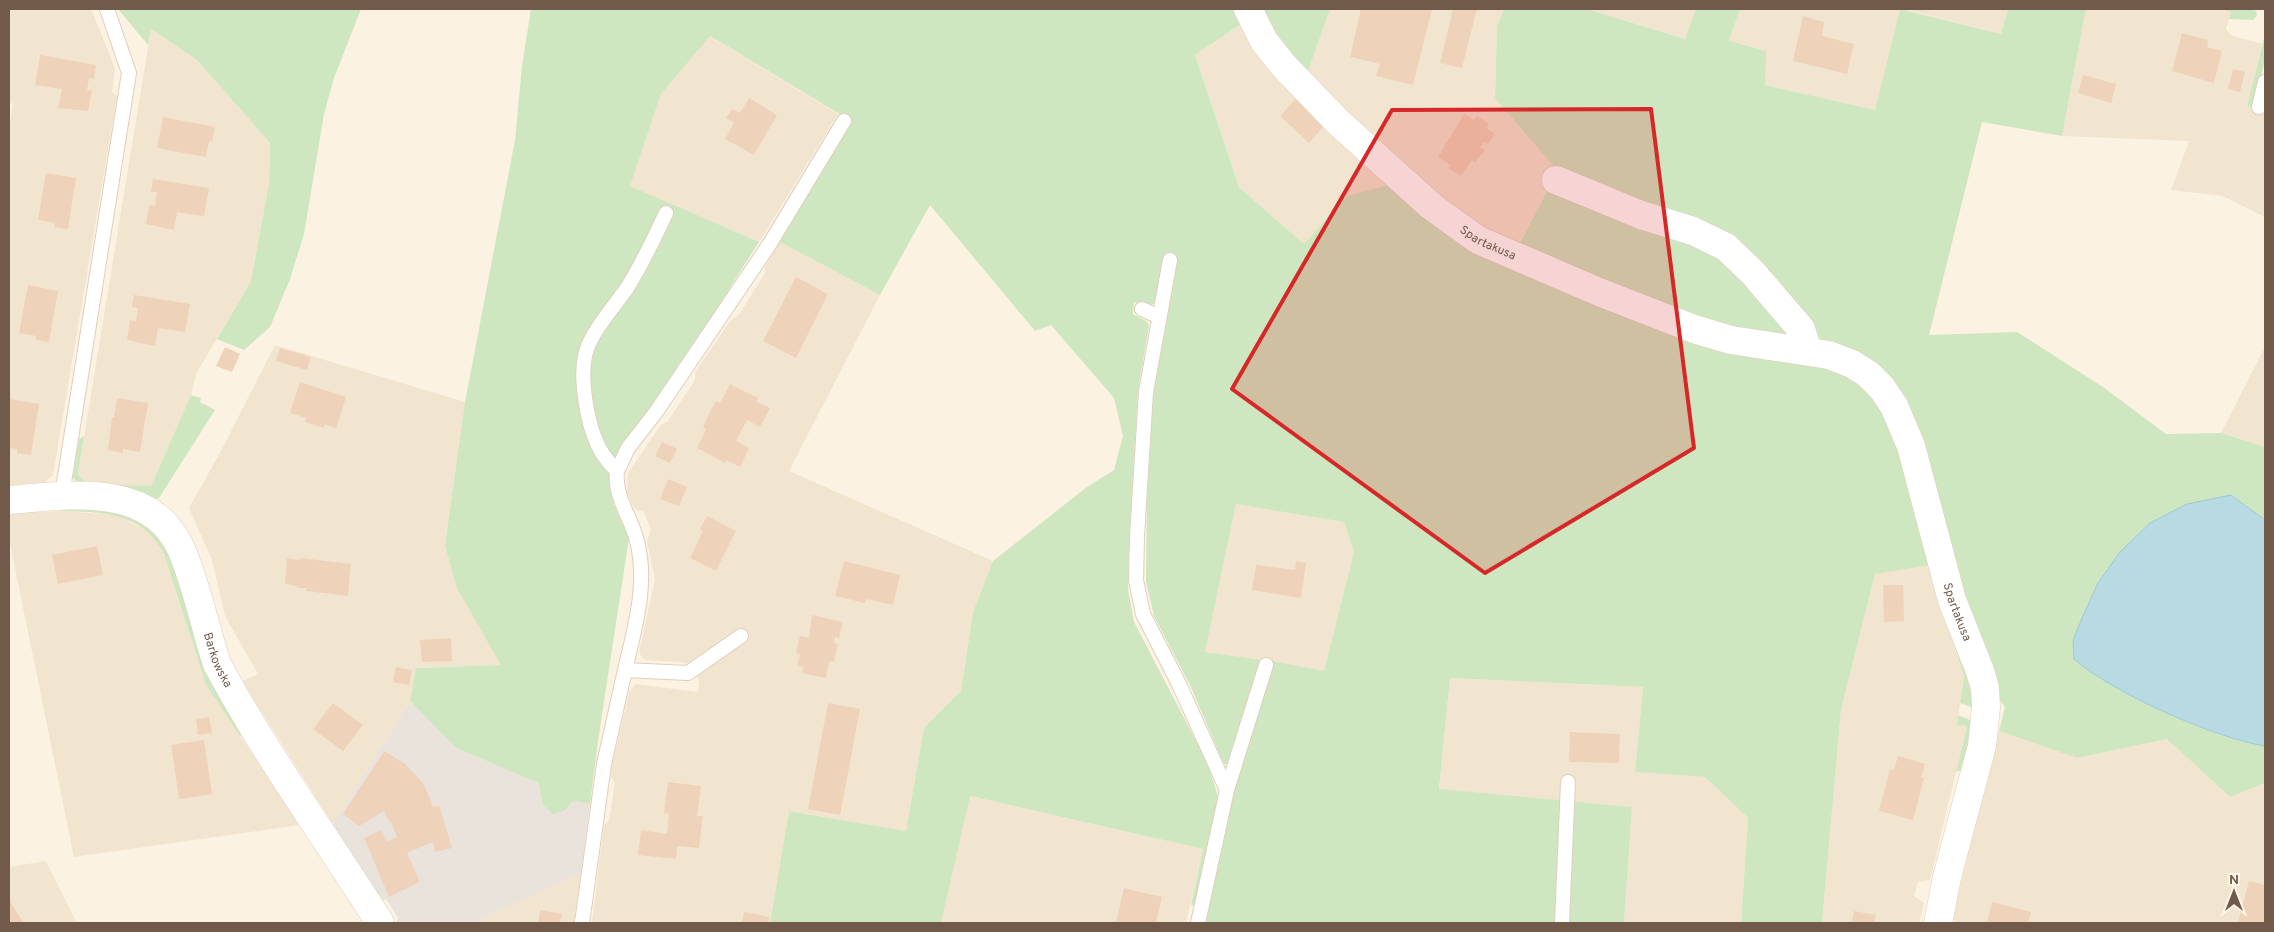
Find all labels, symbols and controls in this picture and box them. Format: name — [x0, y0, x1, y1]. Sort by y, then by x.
street label: Spartakusa — [1456, 222, 1518, 264]
street label: Spartakusa — [1939, 581, 1974, 644]
street label: Barkowska — [199, 631, 235, 691]
north arrow — [2209, 867, 2259, 917]
text: N — [2229, 872, 2239, 889]

